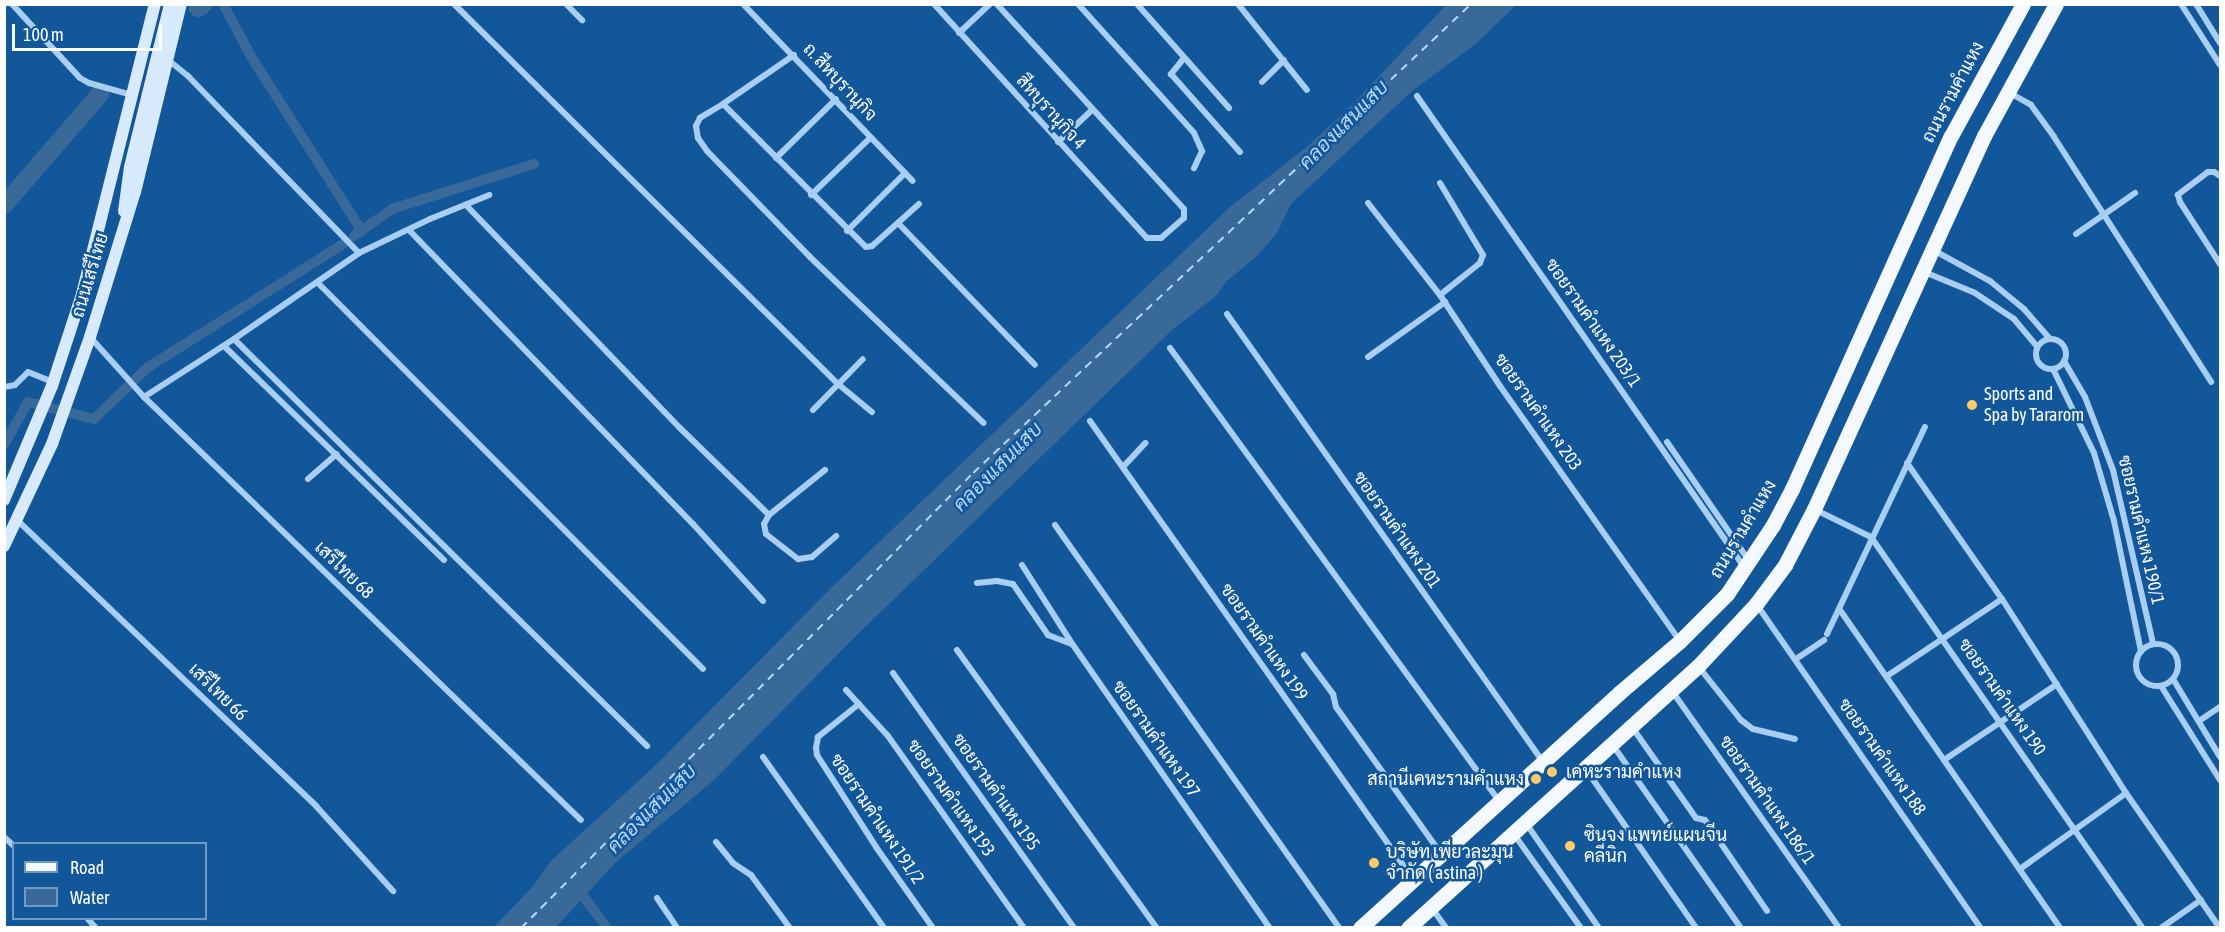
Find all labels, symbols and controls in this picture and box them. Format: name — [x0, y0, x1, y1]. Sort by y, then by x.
scale bar — [15, 12, 165, 50]
text: 100 m — [23, 24, 64, 45]
street label: ถ. สีหบุรานุกิจ — [798, 38, 882, 126]
street label: ถนนรามคำแหง — [1917, 38, 1989, 146]
street label: สีหบุรานุกิจ 4 — [1012, 70, 1090, 154]
water label: คลองแสนแสบ — [1293, 74, 1393, 174]
street label: ถนนเสรีไทย — [67, 230, 113, 320]
street label: ซอยรามคำแหง 203/1 — [1540, 254, 1646, 392]
street label: ซอยรามคำแหง 203 — [1490, 349, 1586, 475]
place label: Sports and Spa by Tararom — [1984, 384, 2084, 426]
marker: Sports and Spa by Tararom — [1965, 398, 1979, 412]
water label: คลองแสนแสบ — [947, 416, 1047, 516]
street label: ซอยรามคำแหง 190/1 — [2113, 453, 2169, 607]
street label: ซอยรามคำแหง 201 — [1349, 467, 1445, 593]
street label: ถนนรามคำแหง — [1705, 476, 1781, 582]
street label: เสรีไทย 68 — [310, 537, 378, 603]
street label: ซอยรามคำแหง 199 — [1216, 579, 1312, 705]
street label: ซอยรามคำแหง 190 — [1954, 634, 2050, 760]
street label: เสรีไทย 66 — [184, 659, 252, 725]
street label: ซอยรามคำแหง 197 — [1108, 676, 1204, 802]
street label: ซอยรามคำแหง 188 — [1834, 694, 1930, 820]
street label: ซอยรามคำแหง 195 — [948, 729, 1044, 855]
street label: ซอยรามคำแหง 186/1 — [1714, 731, 1820, 869]
street label: ซอยรามคำแหง 193 — [903, 735, 999, 861]
street label: ซอยรามคำแหง 191/2 — [825, 750, 929, 888]
water label: คลองแสนแสบ — [601, 758, 701, 858]
place label: เคหะรามคำแหง — [1566, 761, 1682, 783]
marker: เคหะรามคำแหง — [1543, 763, 1561, 781]
place label: สถานีเคหะรามคำแหง — [1367, 768, 1524, 790]
marker: สถานีเคหะรามคำแหง — [1529, 772, 1543, 786]
place label: ซินจง แพทย์แผนจีน คลีนิก — [1584, 825, 1727, 868]
marker: ซินจง แพทย์แผนจีน คลีนิก — [1561, 837, 1579, 855]
legend — [12, 842, 207, 920]
place label: บริษัท เพียวละมุน จำกัด ( astina ) — [1386, 842, 1513, 884]
marker: บริษัท เพียวละมุน จำกัด ( astina ) — [1367, 856, 1381, 870]
text: Road — [70, 857, 104, 878]
text: Water — [70, 887, 109, 908]

